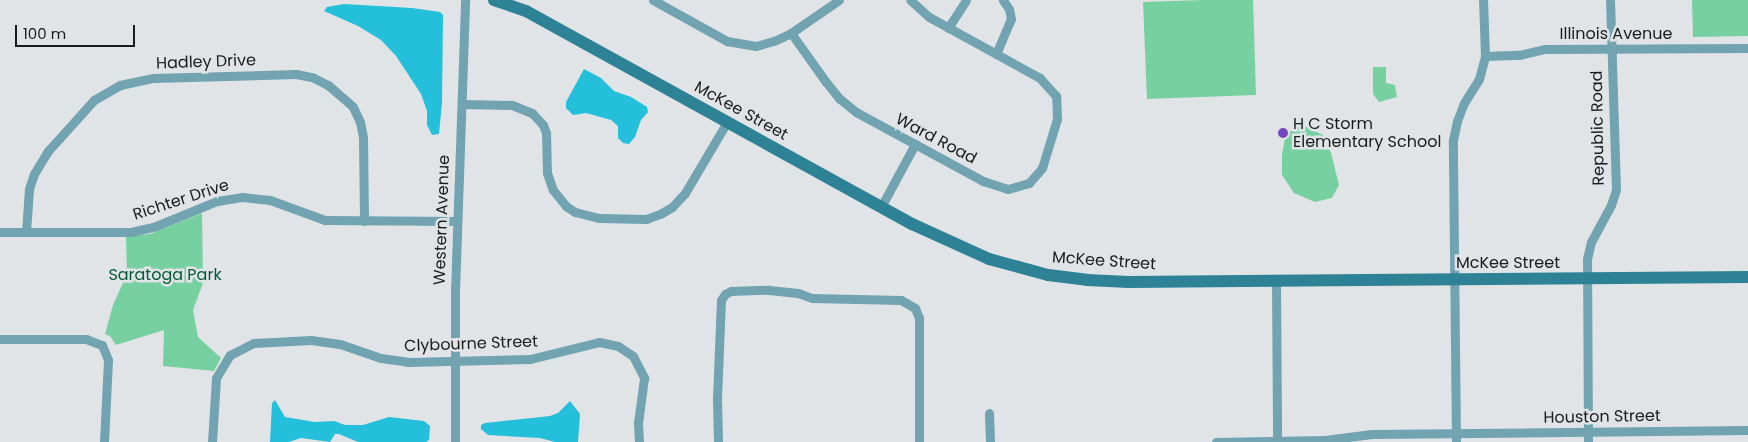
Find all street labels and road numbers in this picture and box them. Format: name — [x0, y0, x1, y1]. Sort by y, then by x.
street label: Illinois Avenue — [1560, 24, 1672, 44]
street label: Hadley Drive — [156, 51, 256, 73]
street label: Republic Road — [1587, 70, 1609, 186]
street label: McKee Street — [691, 77, 791, 145]
street label: Ward Road — [892, 110, 980, 168]
street label: Western Avenue — [430, 155, 454, 285]
street label: Richter Drive — [131, 175, 231, 225]
street label: McKee Street — [1051, 248, 1157, 274]
street label: McKee Street — [1456, 253, 1560, 273]
street label: Clybourne Street — [404, 332, 538, 356]
street label: Houston Street — [1543, 406, 1661, 428]

